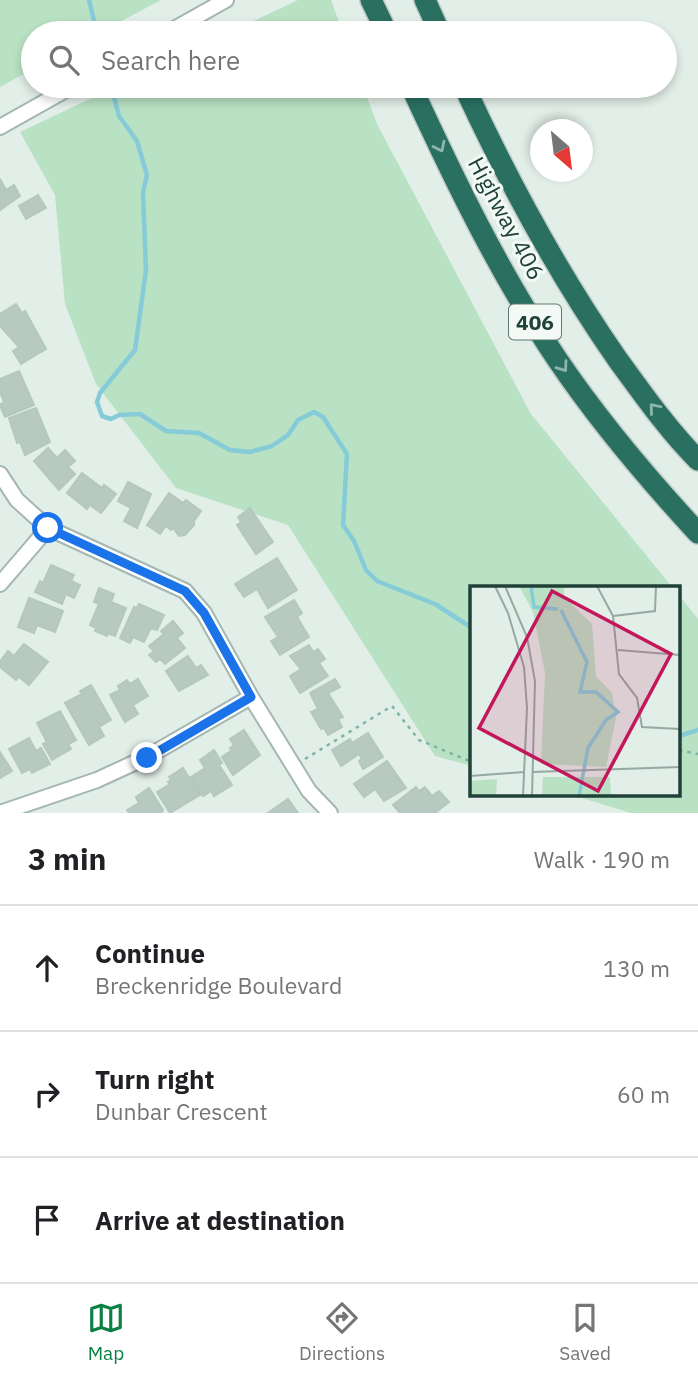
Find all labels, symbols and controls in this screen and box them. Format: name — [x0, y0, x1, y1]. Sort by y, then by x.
search box — [21, 21, 677, 98]
icon: search — [45, 41, 83, 79]
text: Search here — [101, 43, 240, 77]
north arrow — [530, 119, 593, 182]
one-way arrow — [432, 140, 446, 152]
street label: Highway 406 — [462, 151, 552, 285]
road number: 406 — [509, 304, 561, 340]
one-way arrow — [555, 359, 567, 372]
one-way arrow — [650, 403, 662, 416]
route start — [32, 512, 63, 543]
inset map — [470, 586, 680, 796]
route end — [131, 742, 162, 773]
text: 3 min — [28, 839, 106, 878]
text: Walk · 190 m — [534, 844, 670, 874]
text: Continue — [95, 936, 205, 970]
icon: ahead — [28, 949, 66, 987]
text: 130 m — [603, 953, 670, 983]
text: Breckenridge Boulevard — [95, 970, 342, 1000]
text: Turn right — [95, 1062, 214, 1096]
icon: right — [28, 1075, 66, 1113]
text: 60 m — [617, 1079, 670, 1109]
text: Dunbar Crescent — [95, 1096, 268, 1126]
icon: arrive — [28, 1201, 66, 1239]
text: Arrive at destination — [95, 1203, 345, 1237]
tab: Map — [87, 1299, 125, 1365]
tab: Directions — [299, 1299, 385, 1365]
tab: Saved — [559, 1299, 611, 1365]

